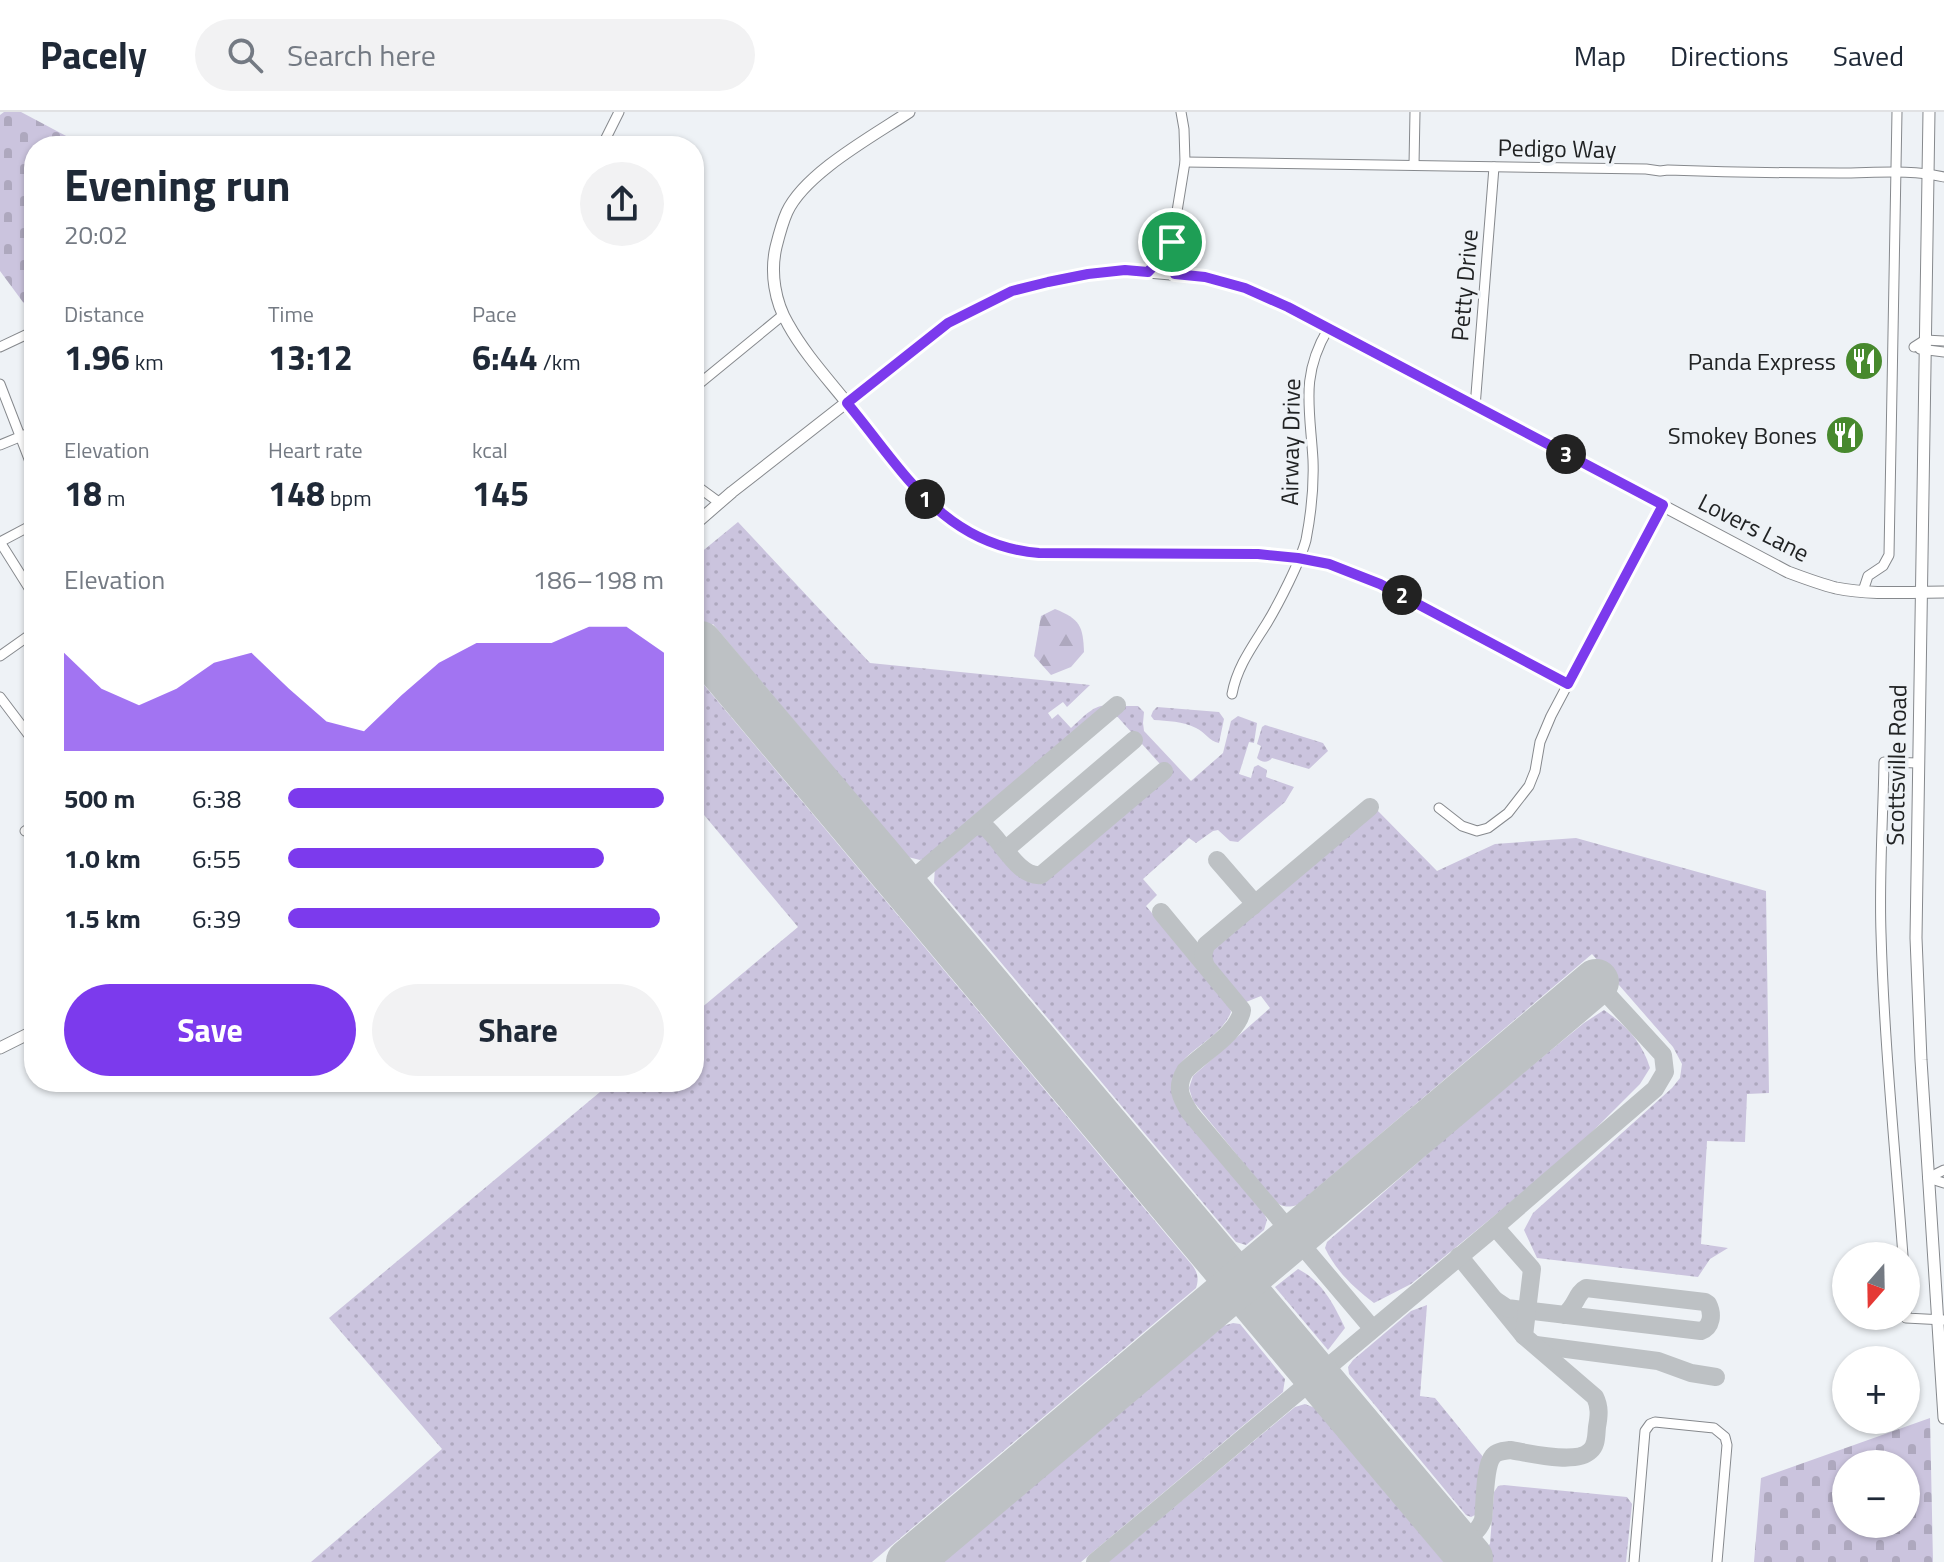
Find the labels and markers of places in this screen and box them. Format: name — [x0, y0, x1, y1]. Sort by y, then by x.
pin — [1138, 208, 1206, 276]
restaurant icon: Panda Express — [1843, 340, 1885, 382]
place label: Panda Express — [1688, 343, 1836, 379]
restaurant icon: Smokey Bones — [1824, 414, 1866, 456]
place label: Smokey Bones — [1668, 417, 1817, 453]
pin: 3 — [1546, 434, 1586, 474]
pin: 1 — [905, 479, 945, 519]
pin: 2 — [1382, 575, 1422, 615]

